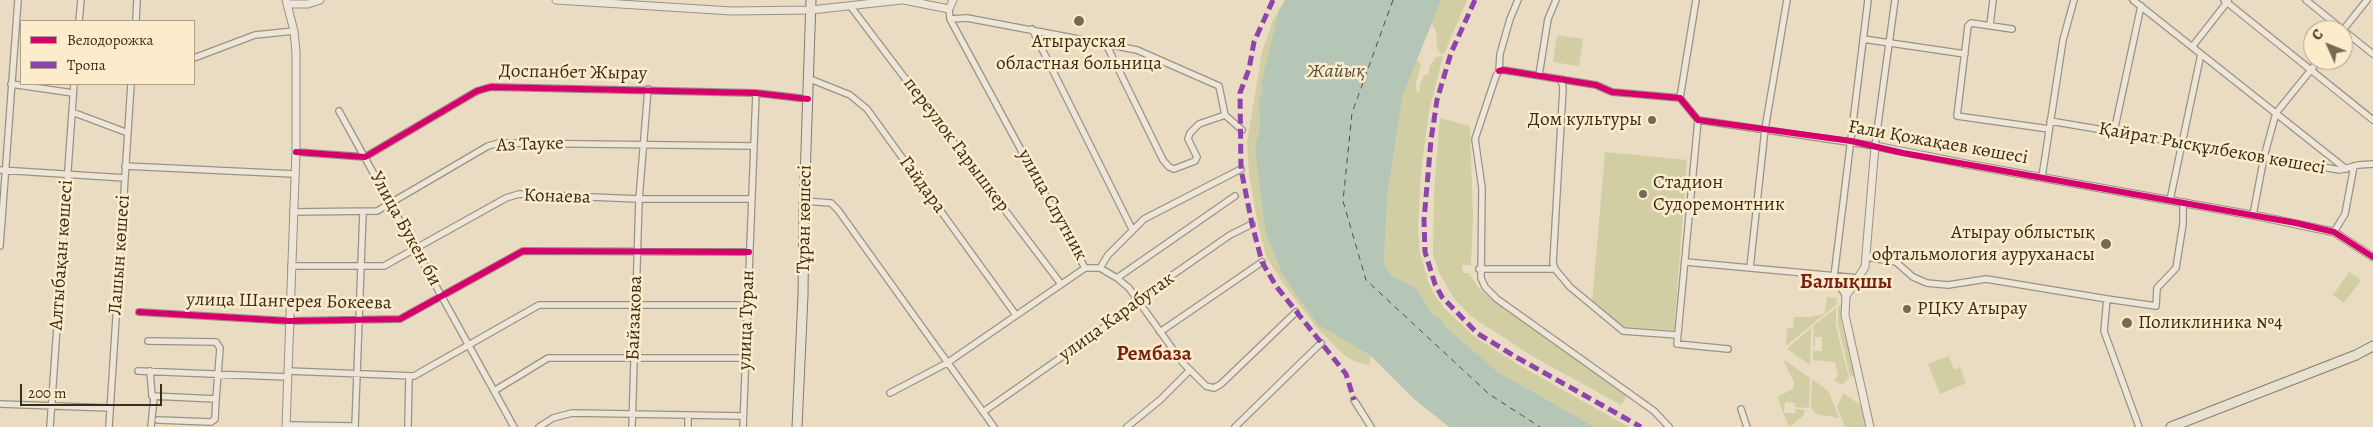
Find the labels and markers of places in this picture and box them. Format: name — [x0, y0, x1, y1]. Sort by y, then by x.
marker: Атырауская областная больница — [1072, 14, 1086, 28]
place label: Атырауская областная больница — [996, 31, 1162, 75]
place label: Дом культуры — [1528, 109, 1642, 131]
marker: Дом культуры — [1646, 114, 1658, 126]
place label: Стадион Судоремонтник — [1653, 172, 1785, 216]
marker: Стадион Судоремонтник — [1637, 188, 1649, 200]
place label: Атырау облыстық офтальмология ауруханасы — [1872, 222, 2095, 266]
marker: Атырау облыстық офтальмология ауруханасы — [2099, 237, 2113, 251]
place label: РЦКУ Атырау — [1917, 298, 2027, 320]
marker: РЦКУ Атырау — [1901, 303, 1913, 315]
place label: Поликлиника №4 — [2138, 312, 2283, 334]
marker: Поликлиника №4 — [2120, 316, 2134, 330]

